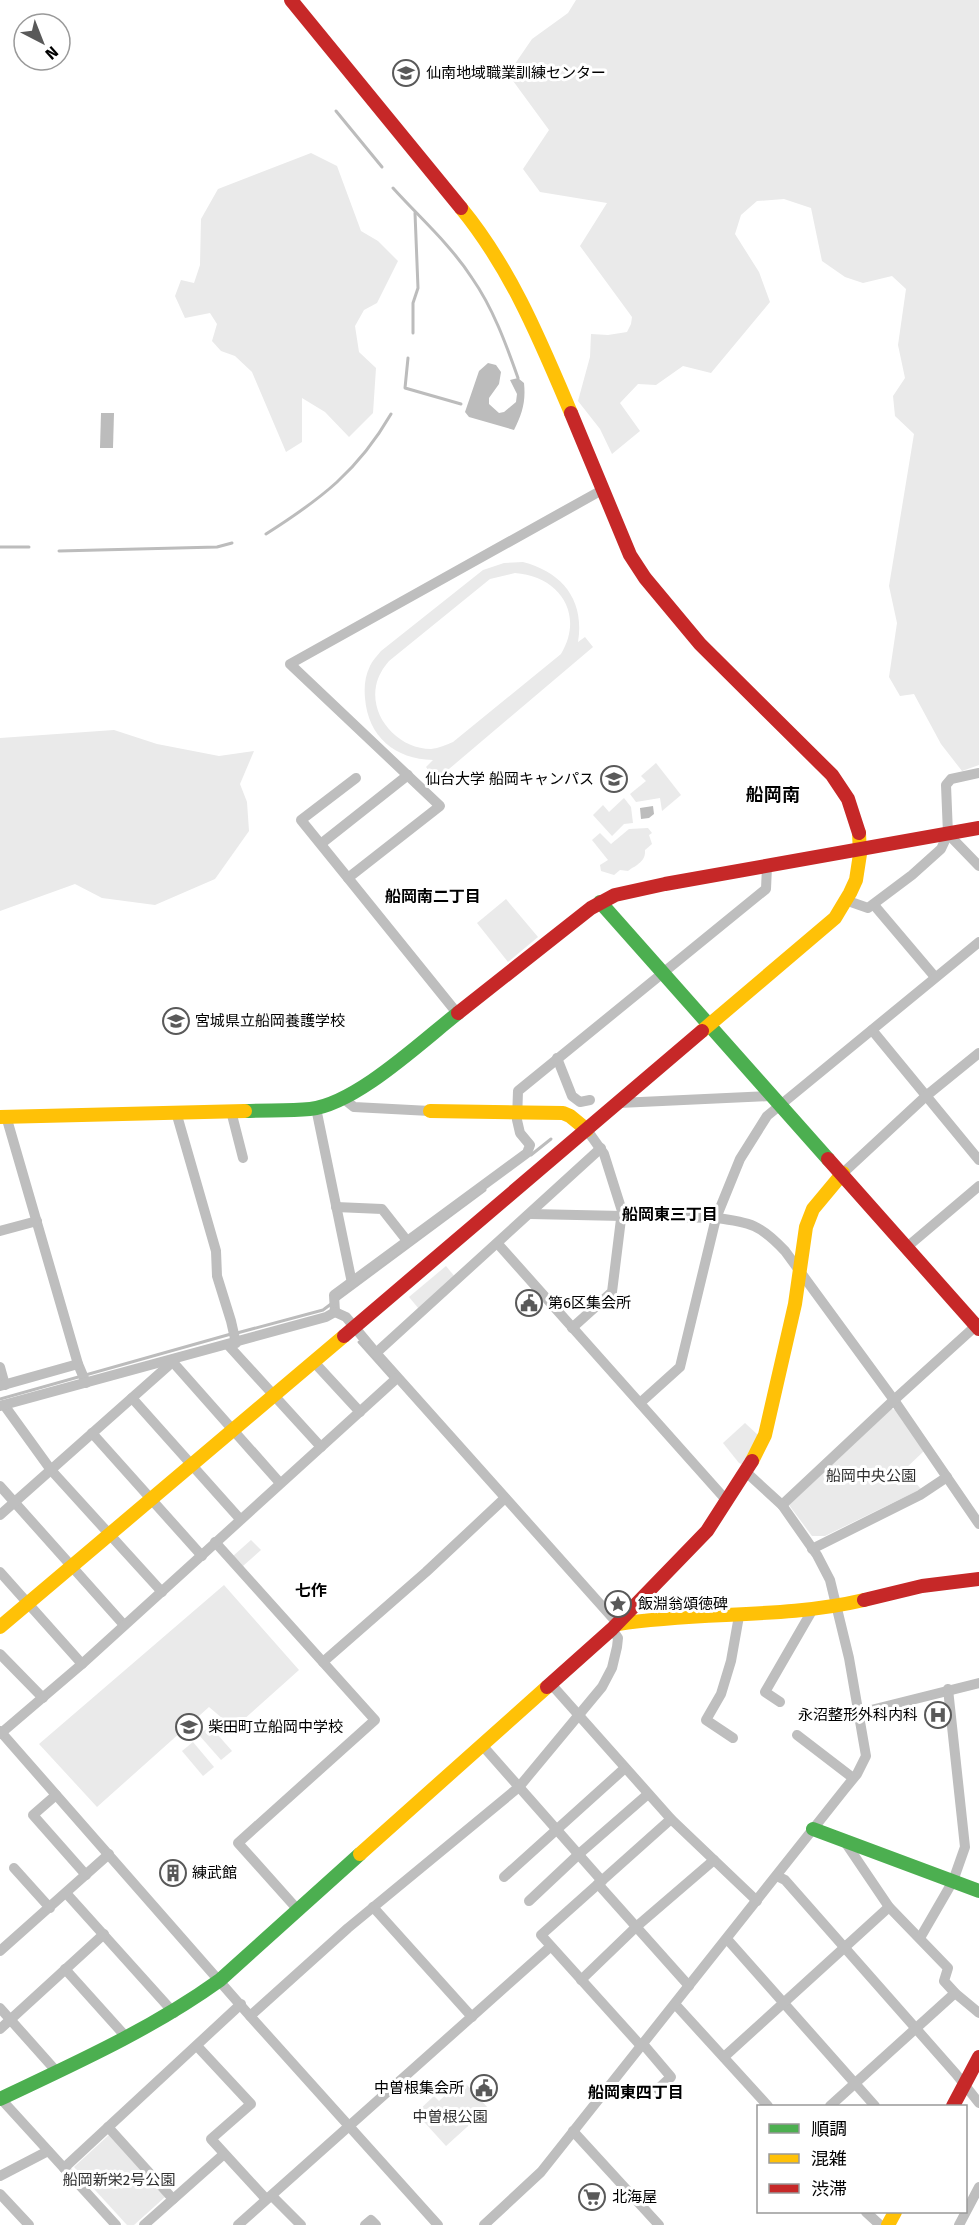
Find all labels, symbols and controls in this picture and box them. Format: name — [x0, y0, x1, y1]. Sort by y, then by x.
north arrow — [12, 12, 72, 72]
text: N — [41, 42, 62, 63]
school or university icon: 仙南地域職業訓練センター — [391, 58, 421, 88]
place label: 仙南地域職業訓練センター — [426, 64, 606, 82]
school or university icon: 仙台大学 船岡キャンパス — [599, 764, 629, 794]
place label: 仙台大学 船岡キャンパス — [425, 770, 594, 788]
district label: 船岡南 — [746, 784, 800, 806]
district label: 船岡南二丁目 — [385, 887, 481, 906]
school or university icon: 宮城県立船岡養護学校 — [161, 1006, 191, 1036]
place label: 宮城県立船岡養護学校 — [195, 1012, 345, 1030]
district label: 船岡東三丁目 — [622, 1205, 718, 1224]
public building icon: 第6区集会所 — [514, 1288, 544, 1318]
place label: 第6区集会所 — [548, 1294, 631, 1312]
park label: 船岡中央公園 — [826, 1467, 916, 1485]
district label: 七作 — [295, 1581, 327, 1600]
place icon: 飯淵翁頌徳碑 — [603, 1589, 633, 1619]
place label: 飯淵翁頌徳碑 — [638, 1595, 728, 1613]
hospital icon: 永沼整形外科内科 — [923, 1700, 953, 1730]
place label: 永沼整形外科内科 — [798, 1706, 918, 1724]
school or university icon: 柴田町立船岡中学校 — [174, 1712, 204, 1742]
place label: 柴田町立船岡中学校 — [208, 1718, 343, 1736]
building icon: 練武館 — [158, 1858, 188, 1888]
place label: 練武館 — [192, 1864, 237, 1882]
public building icon: 中曽根集会所 — [469, 2073, 499, 2103]
place label: 中曽根集会所 — [374, 2079, 464, 2097]
district label: 船岡東四丁目 — [588, 2083, 684, 2102]
legend — [757, 2105, 967, 2213]
park label: 中曽根公園 — [412, 2108, 488, 2126]
text: 順調 — [811, 2118, 847, 2140]
text: 混雑 — [811, 2148, 847, 2170]
park label: 船岡新栄2号公園 — [63, 2171, 175, 2189]
text: 渋滞 — [811, 2178, 847, 2200]
supermarket icon: 北海屋 — [577, 2182, 607, 2212]
place label: 北海屋 — [612, 2188, 657, 2206]

